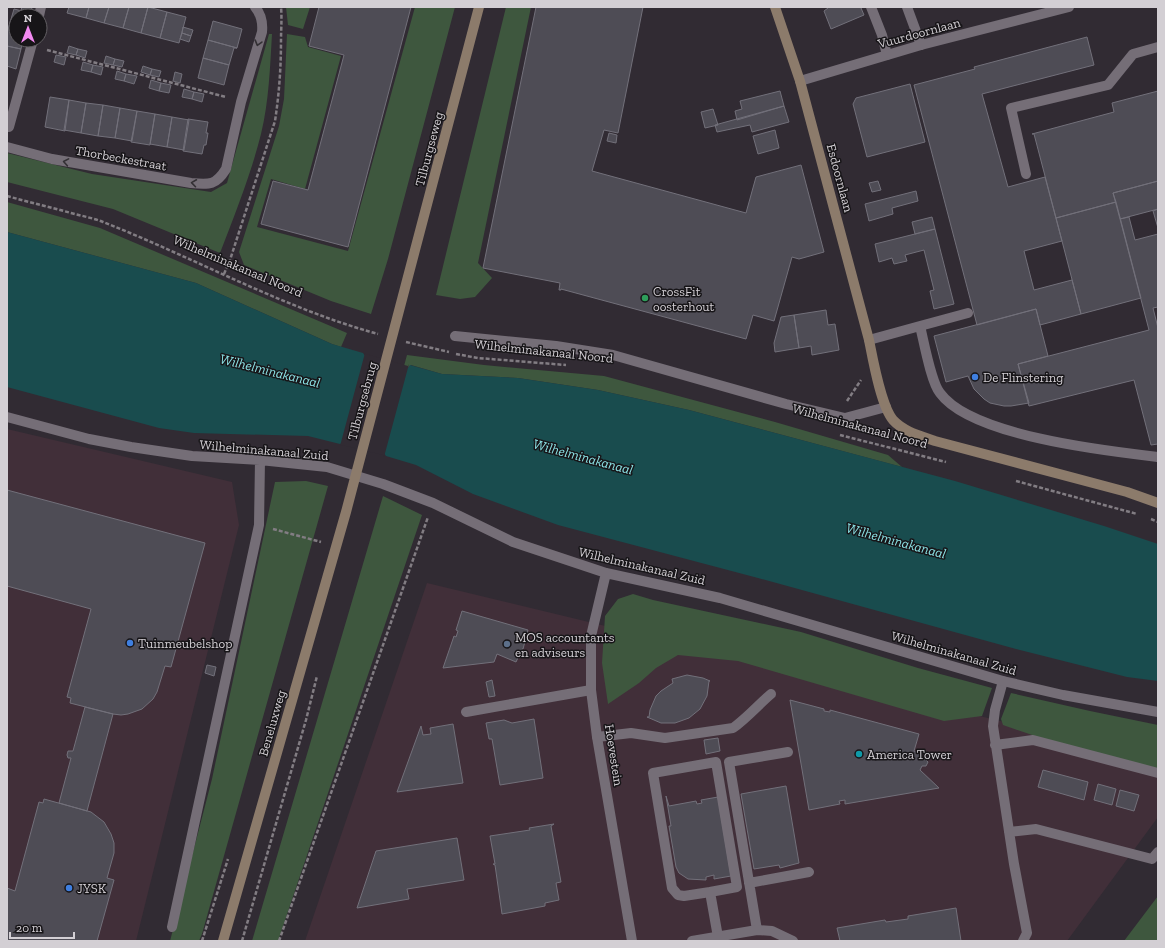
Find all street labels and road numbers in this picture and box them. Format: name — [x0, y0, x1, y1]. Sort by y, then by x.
street label: Vuurdoornlaan — [875, 15, 962, 51]
street label: Tilburgseweg — [412, 110, 446, 188]
street label: Esdoornlaan — [824, 142, 856, 214]
street label: Thorbeckestraat — [74, 143, 168, 173]
street label: Wilhelminakanaal Noord — [171, 232, 305, 300]
street label: Wilhelminakanaal Noord — [474, 336, 614, 366]
street label: Tilburgsebrug — [344, 360, 380, 442]
street label: Wilhelminakanaal Noord — [791, 401, 929, 451]
street label: Wilhelminakanaal Zuid — [199, 437, 329, 463]
street label: Wilhelminakanaal Zuid — [577, 544, 707, 588]
street label: Wilhelminakanaal Zuid — [890, 628, 1018, 678]
street label: Beneluxweg — [255, 688, 289, 758]
street label: Hoevestein — [602, 723, 626, 787]

